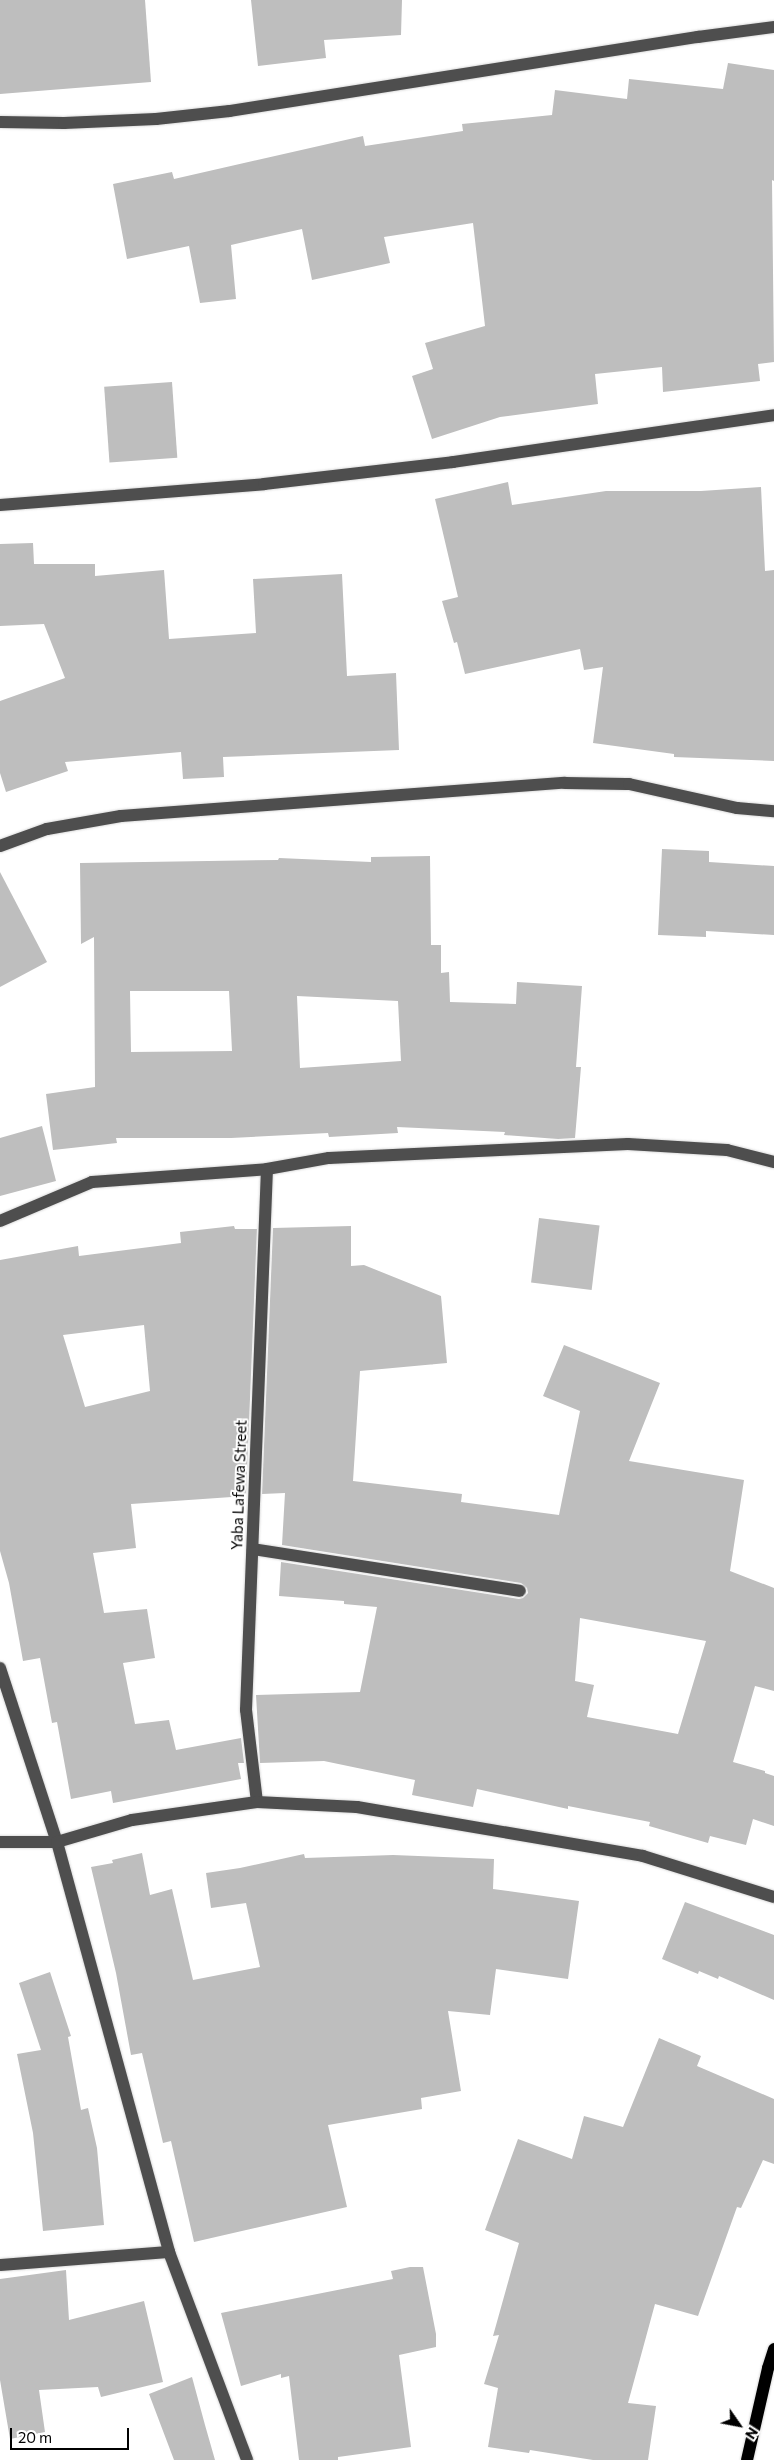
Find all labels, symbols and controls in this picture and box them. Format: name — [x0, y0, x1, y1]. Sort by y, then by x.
street label: Yaba Lafewa Street — [228, 1420, 250, 1550]
north arrow — [714, 2400, 764, 2450]
scale bar — [12, 2418, 131, 2450]
text: N — [742, 2424, 762, 2442]
text: 20 m — [18, 2428, 52, 2446]

